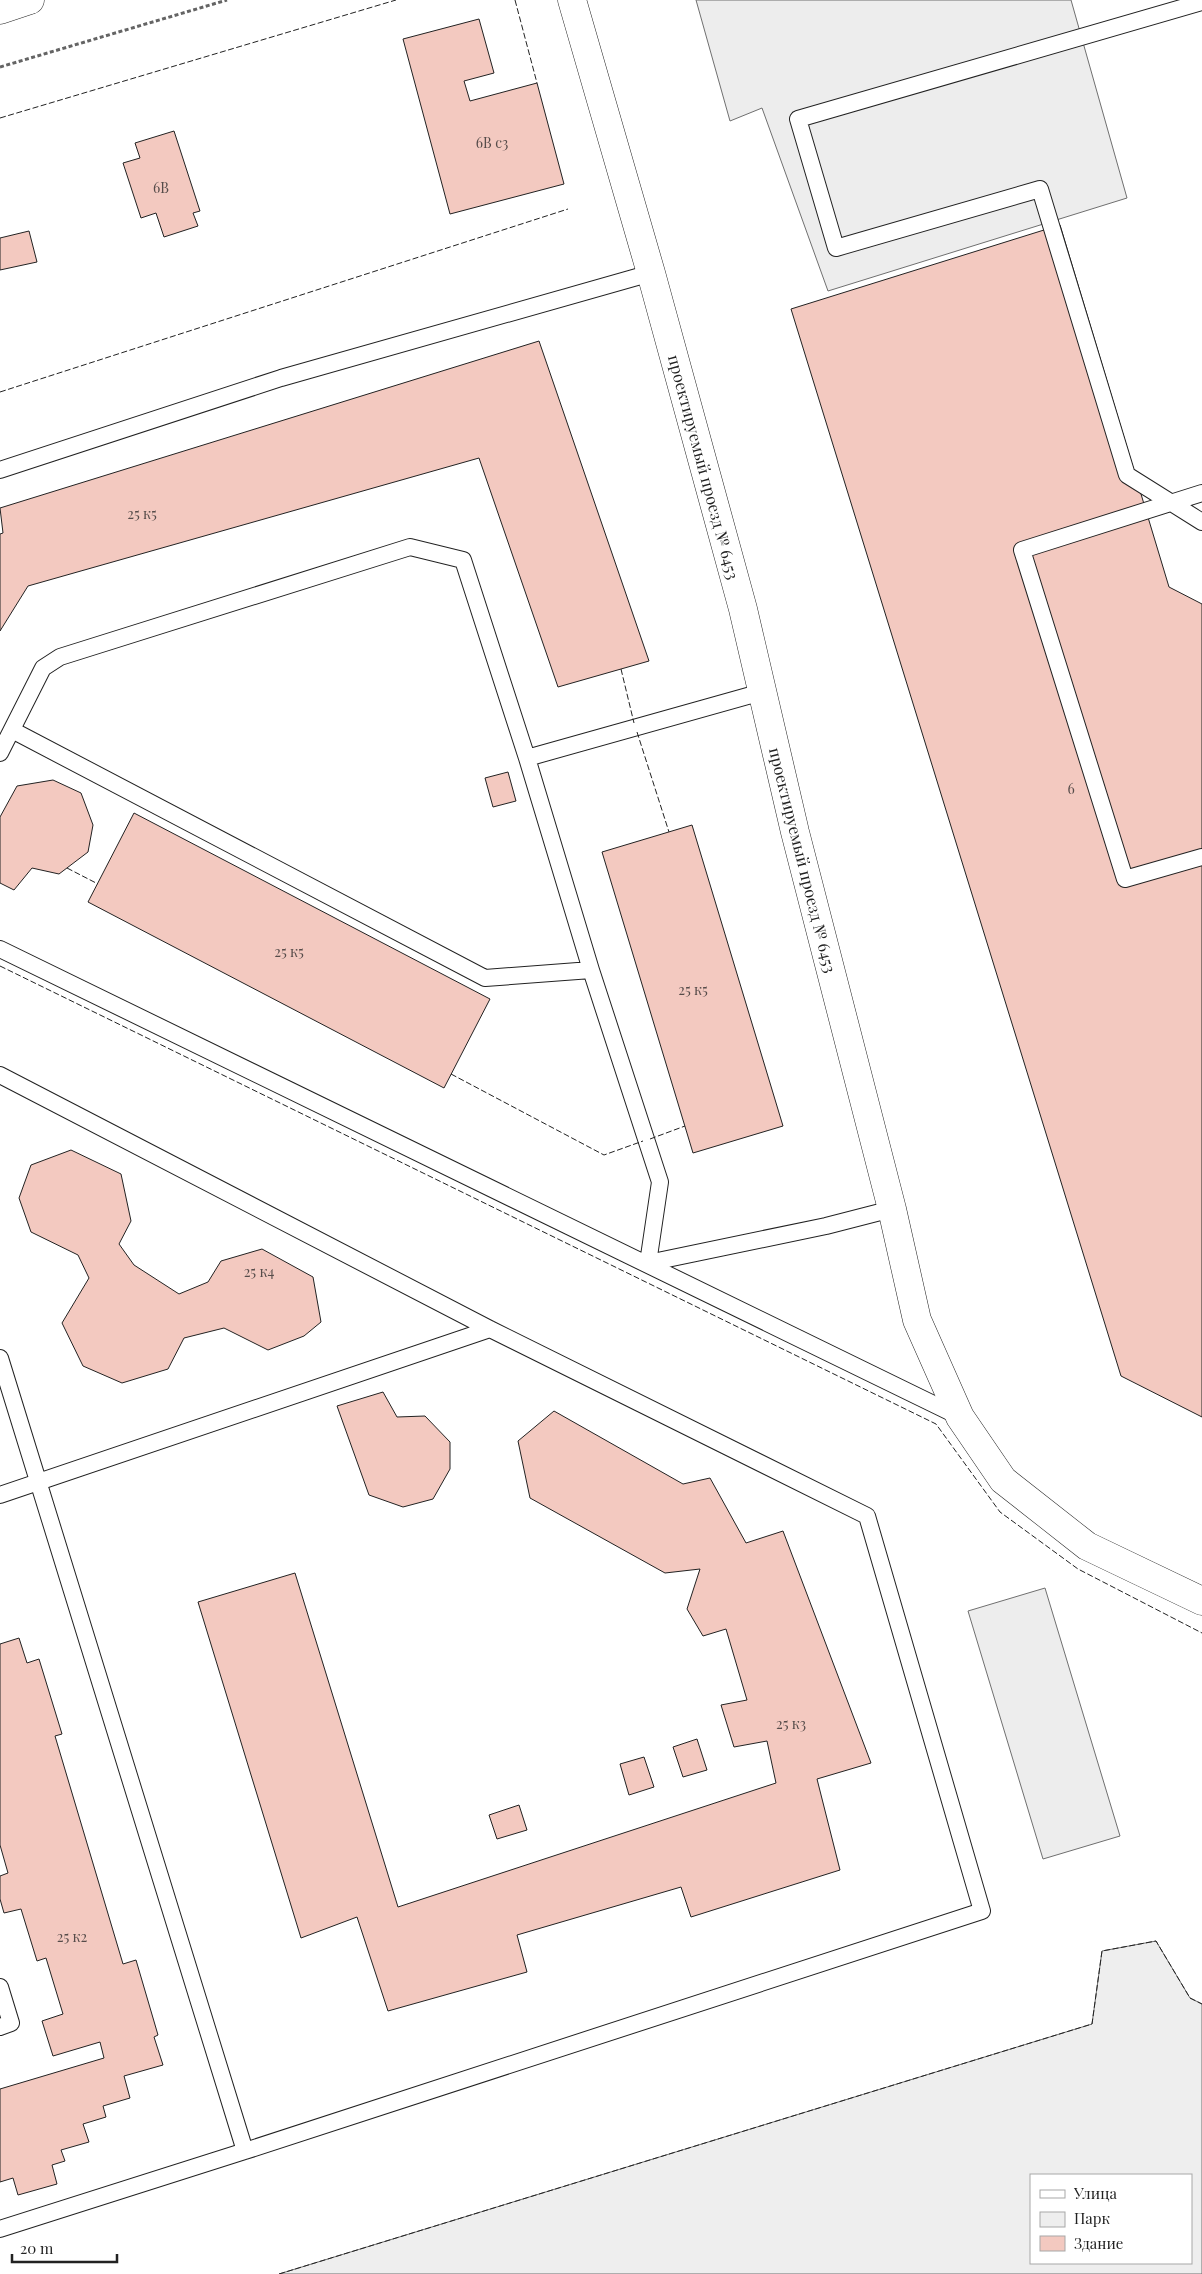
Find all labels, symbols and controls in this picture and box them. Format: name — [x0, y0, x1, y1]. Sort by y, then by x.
house number: 6В с3 — [476, 133, 508, 152]
house number: 6В — [153, 178, 169, 197]
street label: проектируемый проезд № 6453 — [664, 352, 744, 582]
house number: 25 к5 — [127, 504, 157, 523]
street label: проектируемый проезд № 6453 — [765, 745, 841, 975]
house number: 6 — [1067, 779, 1075, 798]
house number: 25 к5 — [274, 942, 304, 961]
house number: 25 к5 — [678, 980, 708, 999]
house number: 25 к4 — [244, 1262, 274, 1281]
house number: 25 к3 — [776, 1714, 806, 1733]
house number: 25 к2 — [57, 1927, 88, 1946]
legend — [1030, 2174, 1192, 2264]
text: Улица — [1073, 2183, 1117, 2203]
text: Парк — [1074, 2208, 1110, 2228]
scale bar — [12, 2232, 118, 2264]
text: Здание — [1074, 2233, 1123, 2253]
text: 20 m — [20, 2238, 54, 2258]

